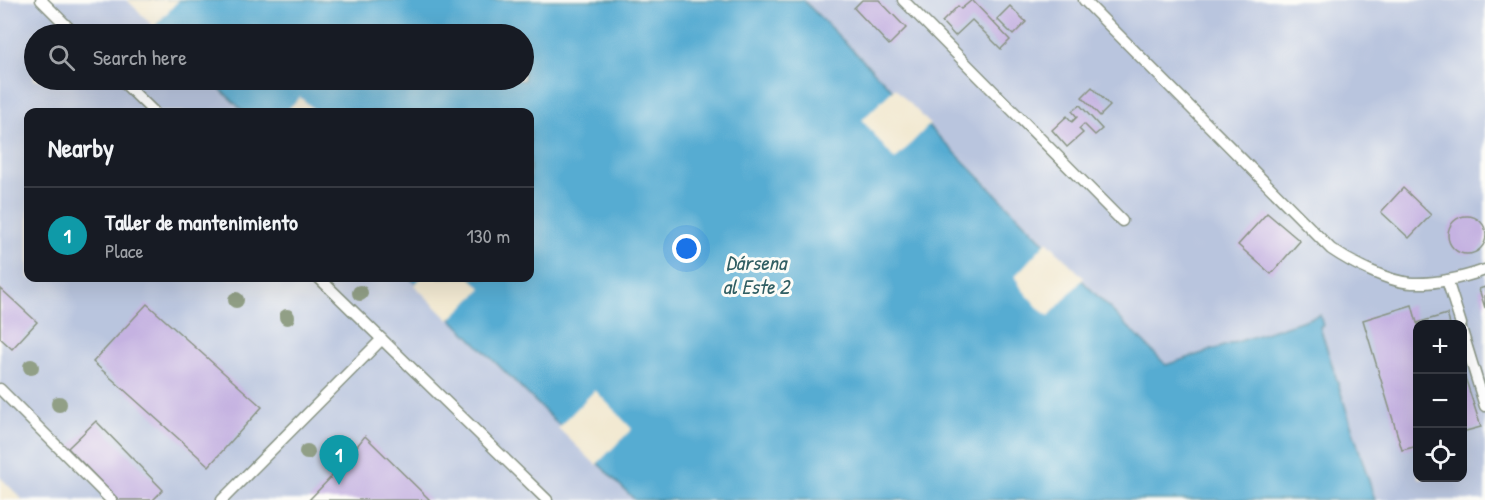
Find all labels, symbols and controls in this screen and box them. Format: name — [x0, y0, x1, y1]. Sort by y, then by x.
search box — [24, 24, 534, 90]
icon: search — [45, 41, 78, 74]
text: Search here — [93, 42, 187, 72]
text: Nearby — [48, 130, 114, 165]
text: Taller de mantenimiento — [105, 207, 298, 237]
text: 1 — [64, 222, 71, 249]
text: 130 m — [467, 222, 510, 249]
your location — [672, 234, 701, 263]
text: Place — [105, 237, 144, 264]
water label: Dársena al Este 2 — [723, 248, 791, 301]
map controls — [1413, 320, 1467, 482]
button: + — [1413, 320, 1467, 374]
button: − — [1413, 374, 1467, 428]
button: locate — [1413, 428, 1467, 482]
pin: 1 — [320, 436, 358, 485]

